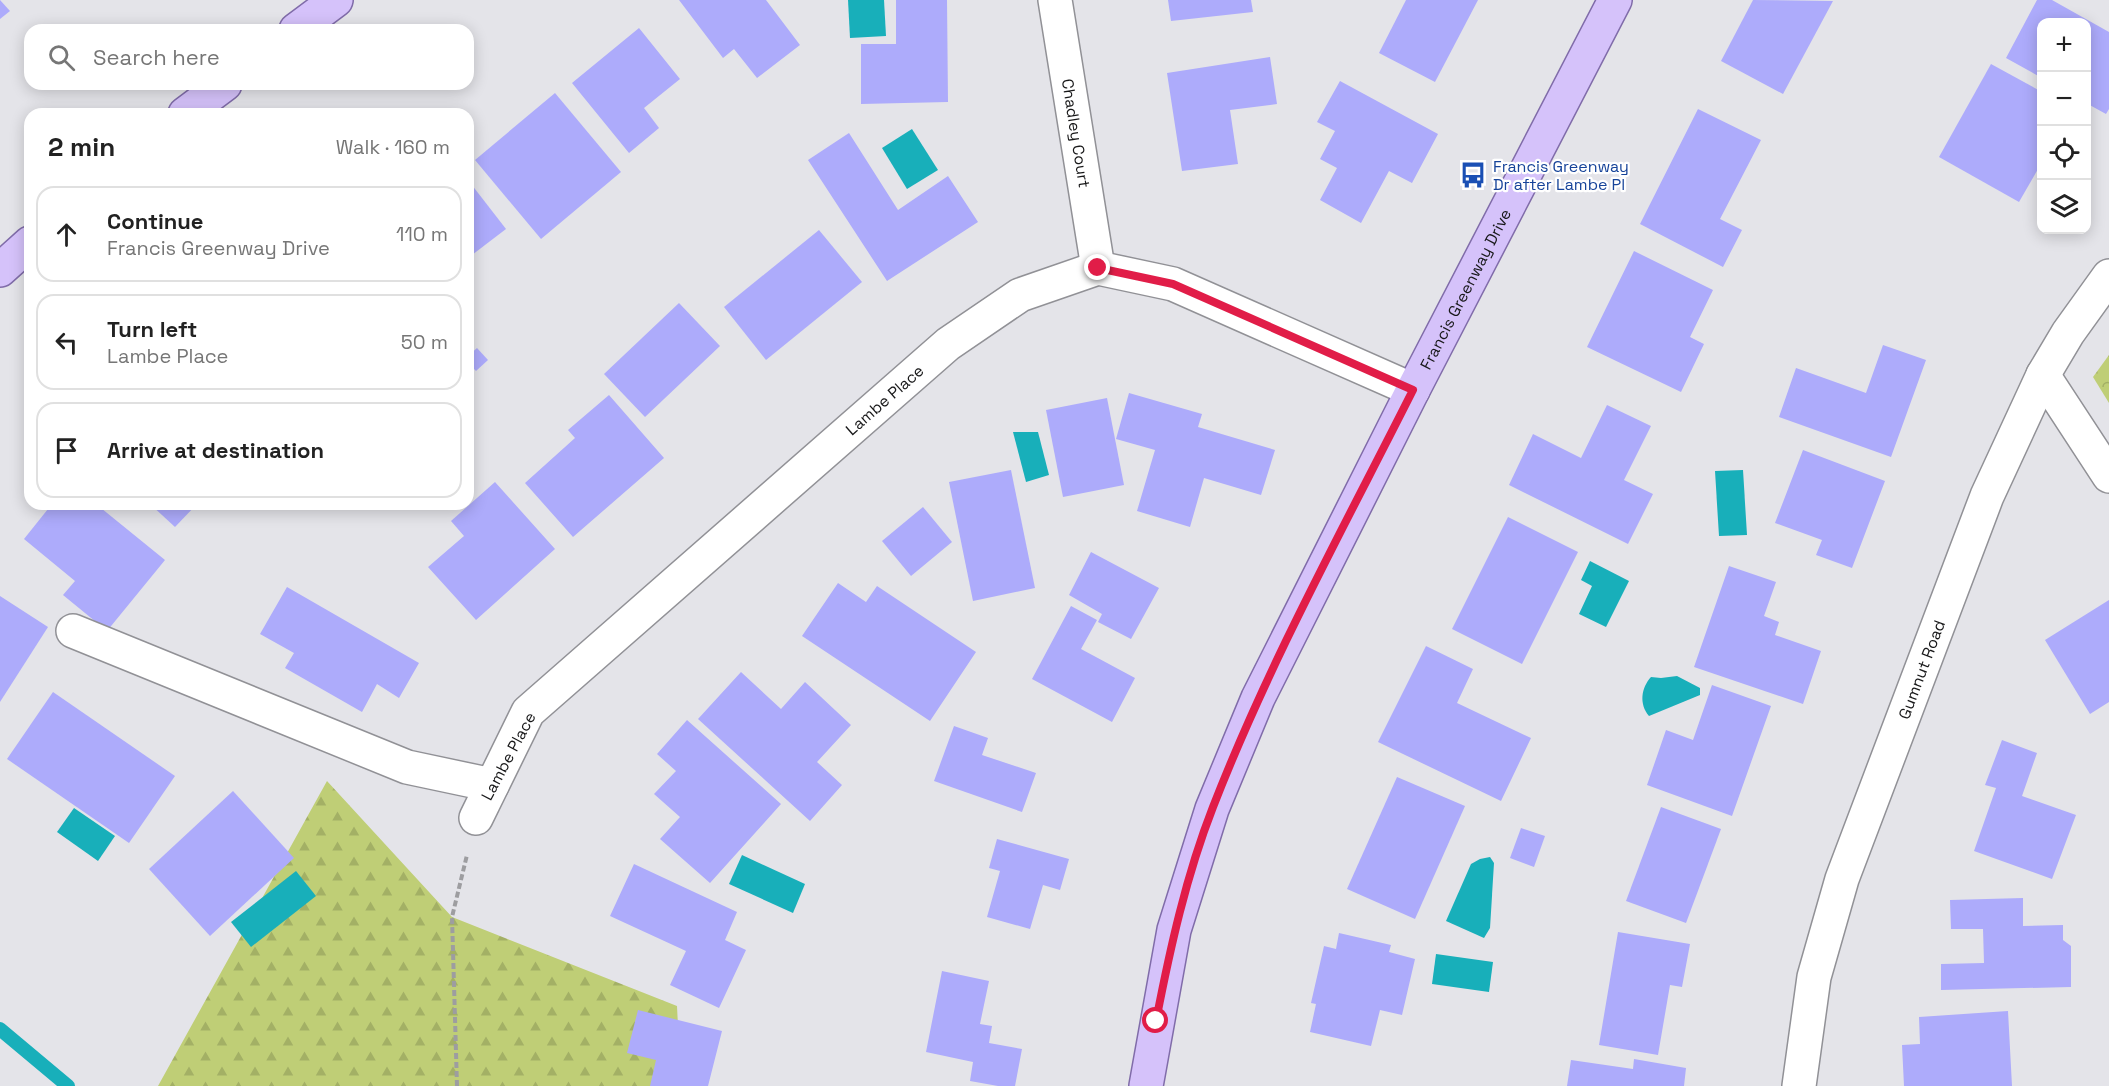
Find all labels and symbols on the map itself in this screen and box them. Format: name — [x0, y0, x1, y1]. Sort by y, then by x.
street label: Chadley Court — [1057, 77, 1095, 189]
place label: Francis Greenway Dr after Lambe Pl — [1493, 156, 1629, 195]
bus stop icon: Francis Greenway Dr after Lambe Pl — [1458, 160, 1488, 190]
street label: Francis Greenway Drive — [1415, 205, 1516, 373]
route end — [1084, 254, 1110, 280]
street label: Lambe Place — [841, 360, 928, 440]
street label: Gumnut Road — [1893, 617, 1950, 722]
street label: Lambe Place — [476, 708, 541, 804]
route start — [1142, 1007, 1168, 1033]

